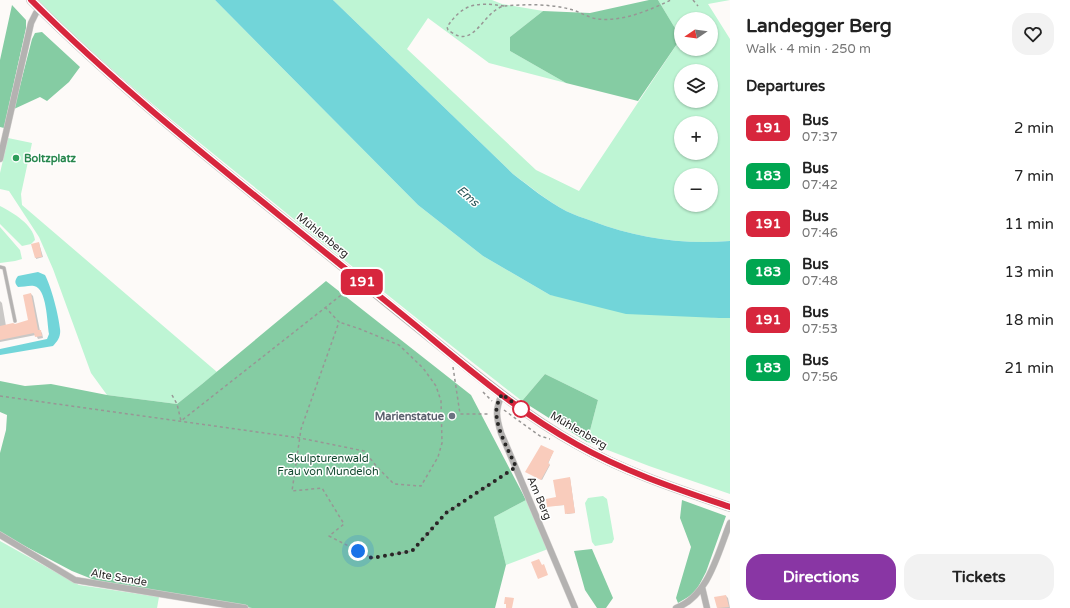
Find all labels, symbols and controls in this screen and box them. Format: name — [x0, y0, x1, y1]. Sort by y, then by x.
north arrow — [674, 12, 718, 56]
map controls — [674, 12, 718, 212]
button: heart — [1012, 13, 1054, 55]
text: Landegger Berg — [746, 15, 892, 37]
text: Walk · 4 min · 250 m — [746, 41, 871, 57]
button: layers — [674, 64, 718, 108]
text: Departures — [746, 77, 825, 95]
text: Bus — [802, 111, 829, 129]
button: + — [674, 116, 718, 160]
text: 191 — [755, 119, 781, 136]
text: 2 min — [1014, 119, 1054, 137]
text: 07:37 — [802, 129, 838, 145]
place label: Boltzplatz — [24, 152, 77, 166]
marker: Boltzplatz — [11, 153, 21, 163]
text: Bus — [802, 159, 829, 177]
text: 183 — [755, 167, 781, 184]
text: 7 min — [1014, 167, 1054, 185]
button: − — [674, 168, 718, 212]
text: 07:42 — [802, 177, 838, 193]
water label: Ems — [454, 183, 483, 210]
text: Bus — [802, 207, 829, 225]
street label: Mühlenberg — [294, 210, 352, 261]
text: 191 — [755, 215, 781, 232]
text: 11 min — [1005, 215, 1054, 233]
text: 07:46 — [802, 225, 838, 241]
text: Bus — [802, 255, 829, 273]
text: 183 — [755, 263, 781, 280]
text: 13 min — [1005, 263, 1054, 281]
line badge: 191 — [339, 269, 385, 295]
text: 191 — [349, 273, 375, 290]
text: 07:48 — [802, 273, 838, 289]
text: Bus — [802, 303, 829, 321]
text: 191 — [755, 311, 781, 328]
text: 18 min — [1005, 311, 1054, 329]
text: 07:53 — [802, 321, 838, 337]
text: Bus — [802, 351, 829, 369]
text: 183 — [755, 359, 781, 376]
text: 21 min — [1005, 359, 1054, 377]
text: 07:56 — [802, 369, 838, 385]
unlabelled marker — [512, 400, 530, 418]
street label: Mühlenberg — [548, 409, 610, 452]
place label: Marienstatue — [375, 410, 445, 423]
marker: Marienstatue — [447, 411, 457, 421]
park label: Skulpturenwald Frau von Mundeloh — [277, 452, 379, 478]
street label: Am Berg — [525, 475, 555, 522]
your location — [348, 541, 368, 561]
button: Directions — [746, 554, 896, 600]
button: Tickets — [904, 554, 1054, 600]
street label: Alte Sande — [90, 566, 148, 589]

